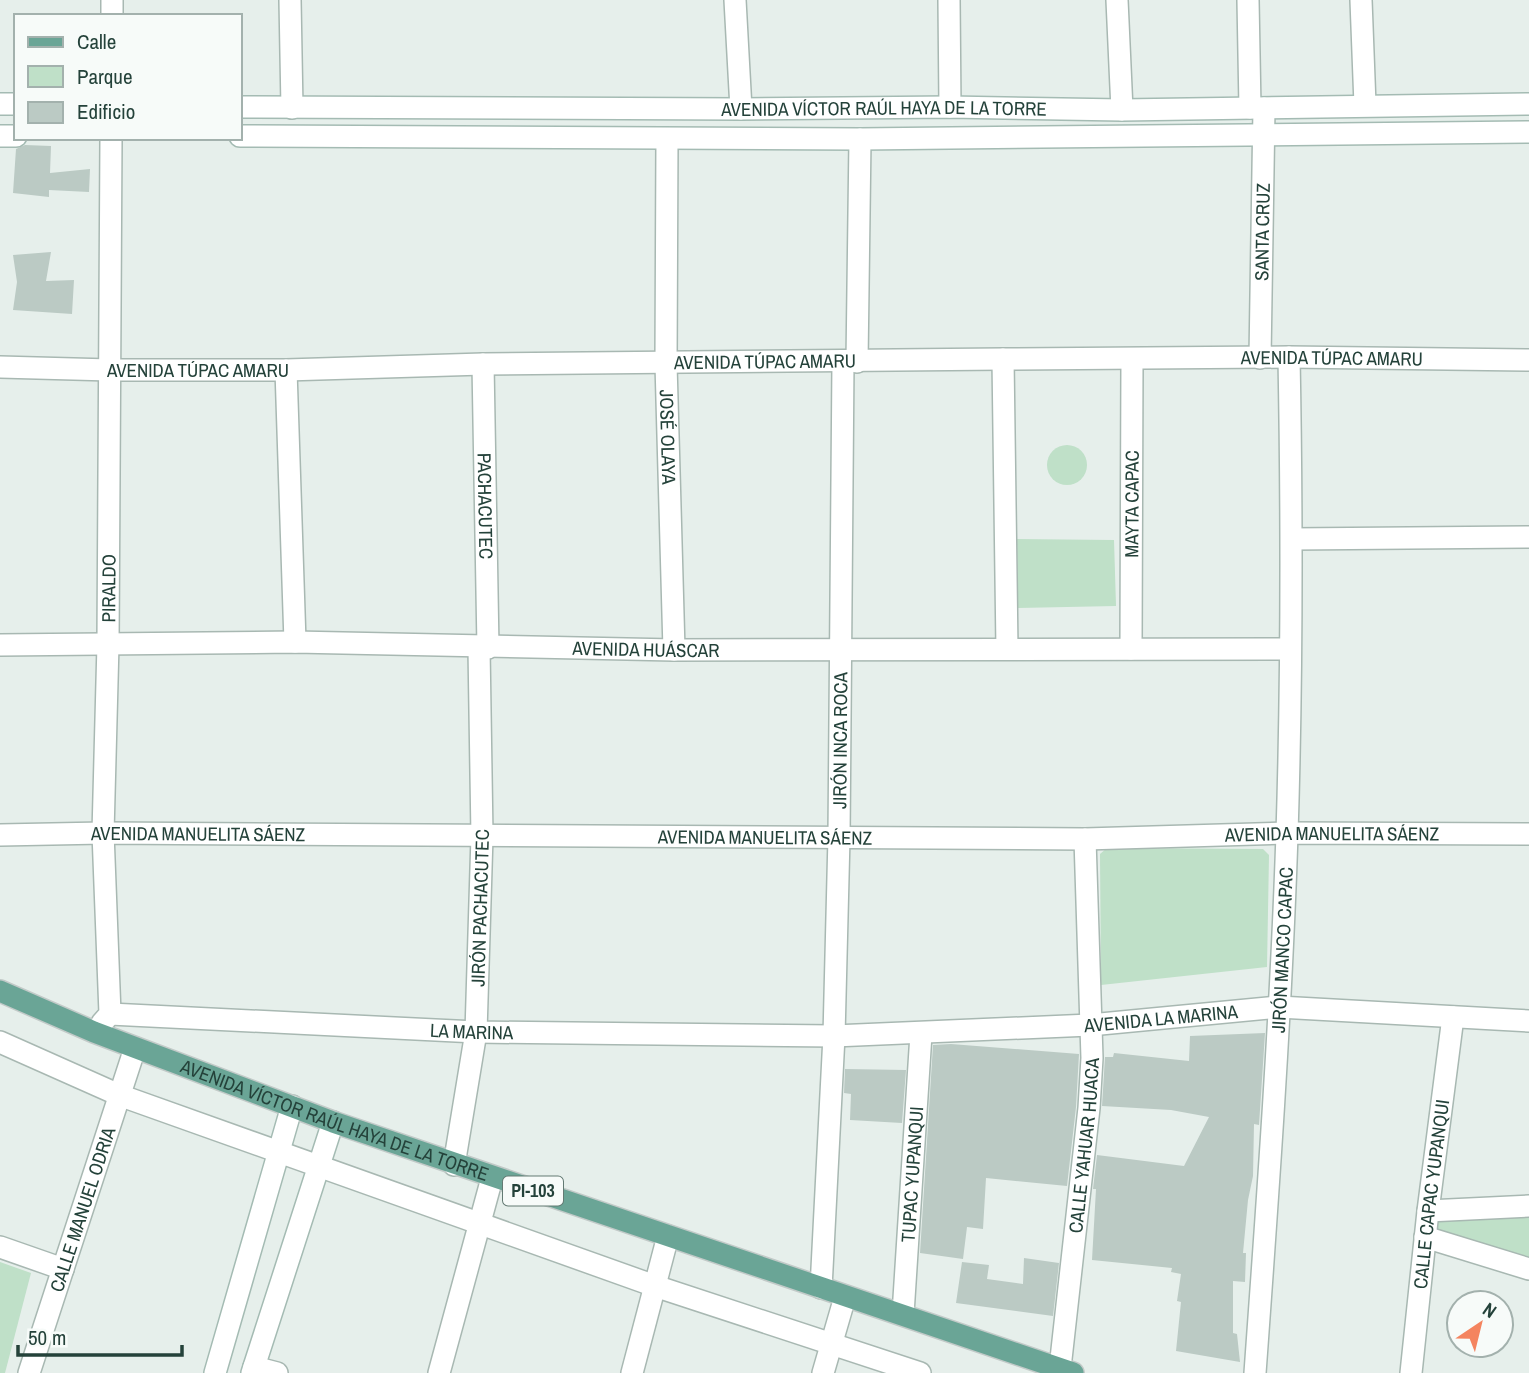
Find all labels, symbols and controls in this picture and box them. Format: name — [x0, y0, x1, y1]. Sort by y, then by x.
legend — [14, 14, 242, 140]
text: Calle — [77, 27, 116, 56]
text: Parque — [77, 62, 133, 91]
street label: AVENIDA VÍCTOR RAÚL HAYA DE LA TORRE — [720, 94, 1047, 122]
text: Edificio — [77, 97, 135, 126]
street label: SANTA CRUZ — [1248, 183, 1276, 281]
street label: AVENIDA TÚPAC AMARU — [1240, 344, 1423, 372]
street label: AVENIDA TÚPAC AMARU — [673, 347, 856, 375]
street label: AVENIDA TÚPAC AMARU — [106, 357, 289, 383]
street label: JOSÉ OLAYA — [654, 389, 682, 485]
street label: MAYTA CAPAC — [1118, 450, 1145, 558]
street label: PACHACUTEC — [472, 453, 499, 559]
street label: PIRALDO — [95, 554, 122, 623]
street label: AVENIDA HUÁSCAR — [571, 635, 719, 663]
street label: JIRÓN INCA ROCA — [826, 671, 853, 809]
street label: AVENIDA MANUELITA SÁENZ — [90, 820, 306, 847]
street label: AVENIDA MANUELITA SÁENZ — [1223, 820, 1440, 848]
street label: AVENIDA MANUELITA SÁENZ — [657, 823, 873, 851]
street label: JIRÓN PACHACUTEC — [464, 829, 495, 987]
street label: JIRÓN MANCO CAPAC — [1265, 866, 1299, 1034]
street label: AVENIDA LA MARINA — [1083, 998, 1239, 1038]
street label: LA MARINA — [429, 1017, 514, 1045]
street label: AVENIDA VÍCTOR RAÚL HAYA DE LA TORRE — [176, 1053, 492, 1187]
street label: CALLE YAHUAR HUACA — [1062, 1056, 1105, 1234]
street label: CALLE CAPAC YUPANQUI — [1407, 1098, 1455, 1290]
street label: TUPAC YUPANQUI — [895, 1106, 929, 1243]
street label: CALLE MANUEL ODRIA — [43, 1123, 122, 1295]
road number: PI-103 — [503, 1176, 563, 1206]
north arrow — [1445, 1289, 1515, 1359]
text: N — [1478, 1296, 1502, 1324]
scale bar — [18, 1314, 182, 1358]
text: 50 m — [28, 1323, 66, 1352]

